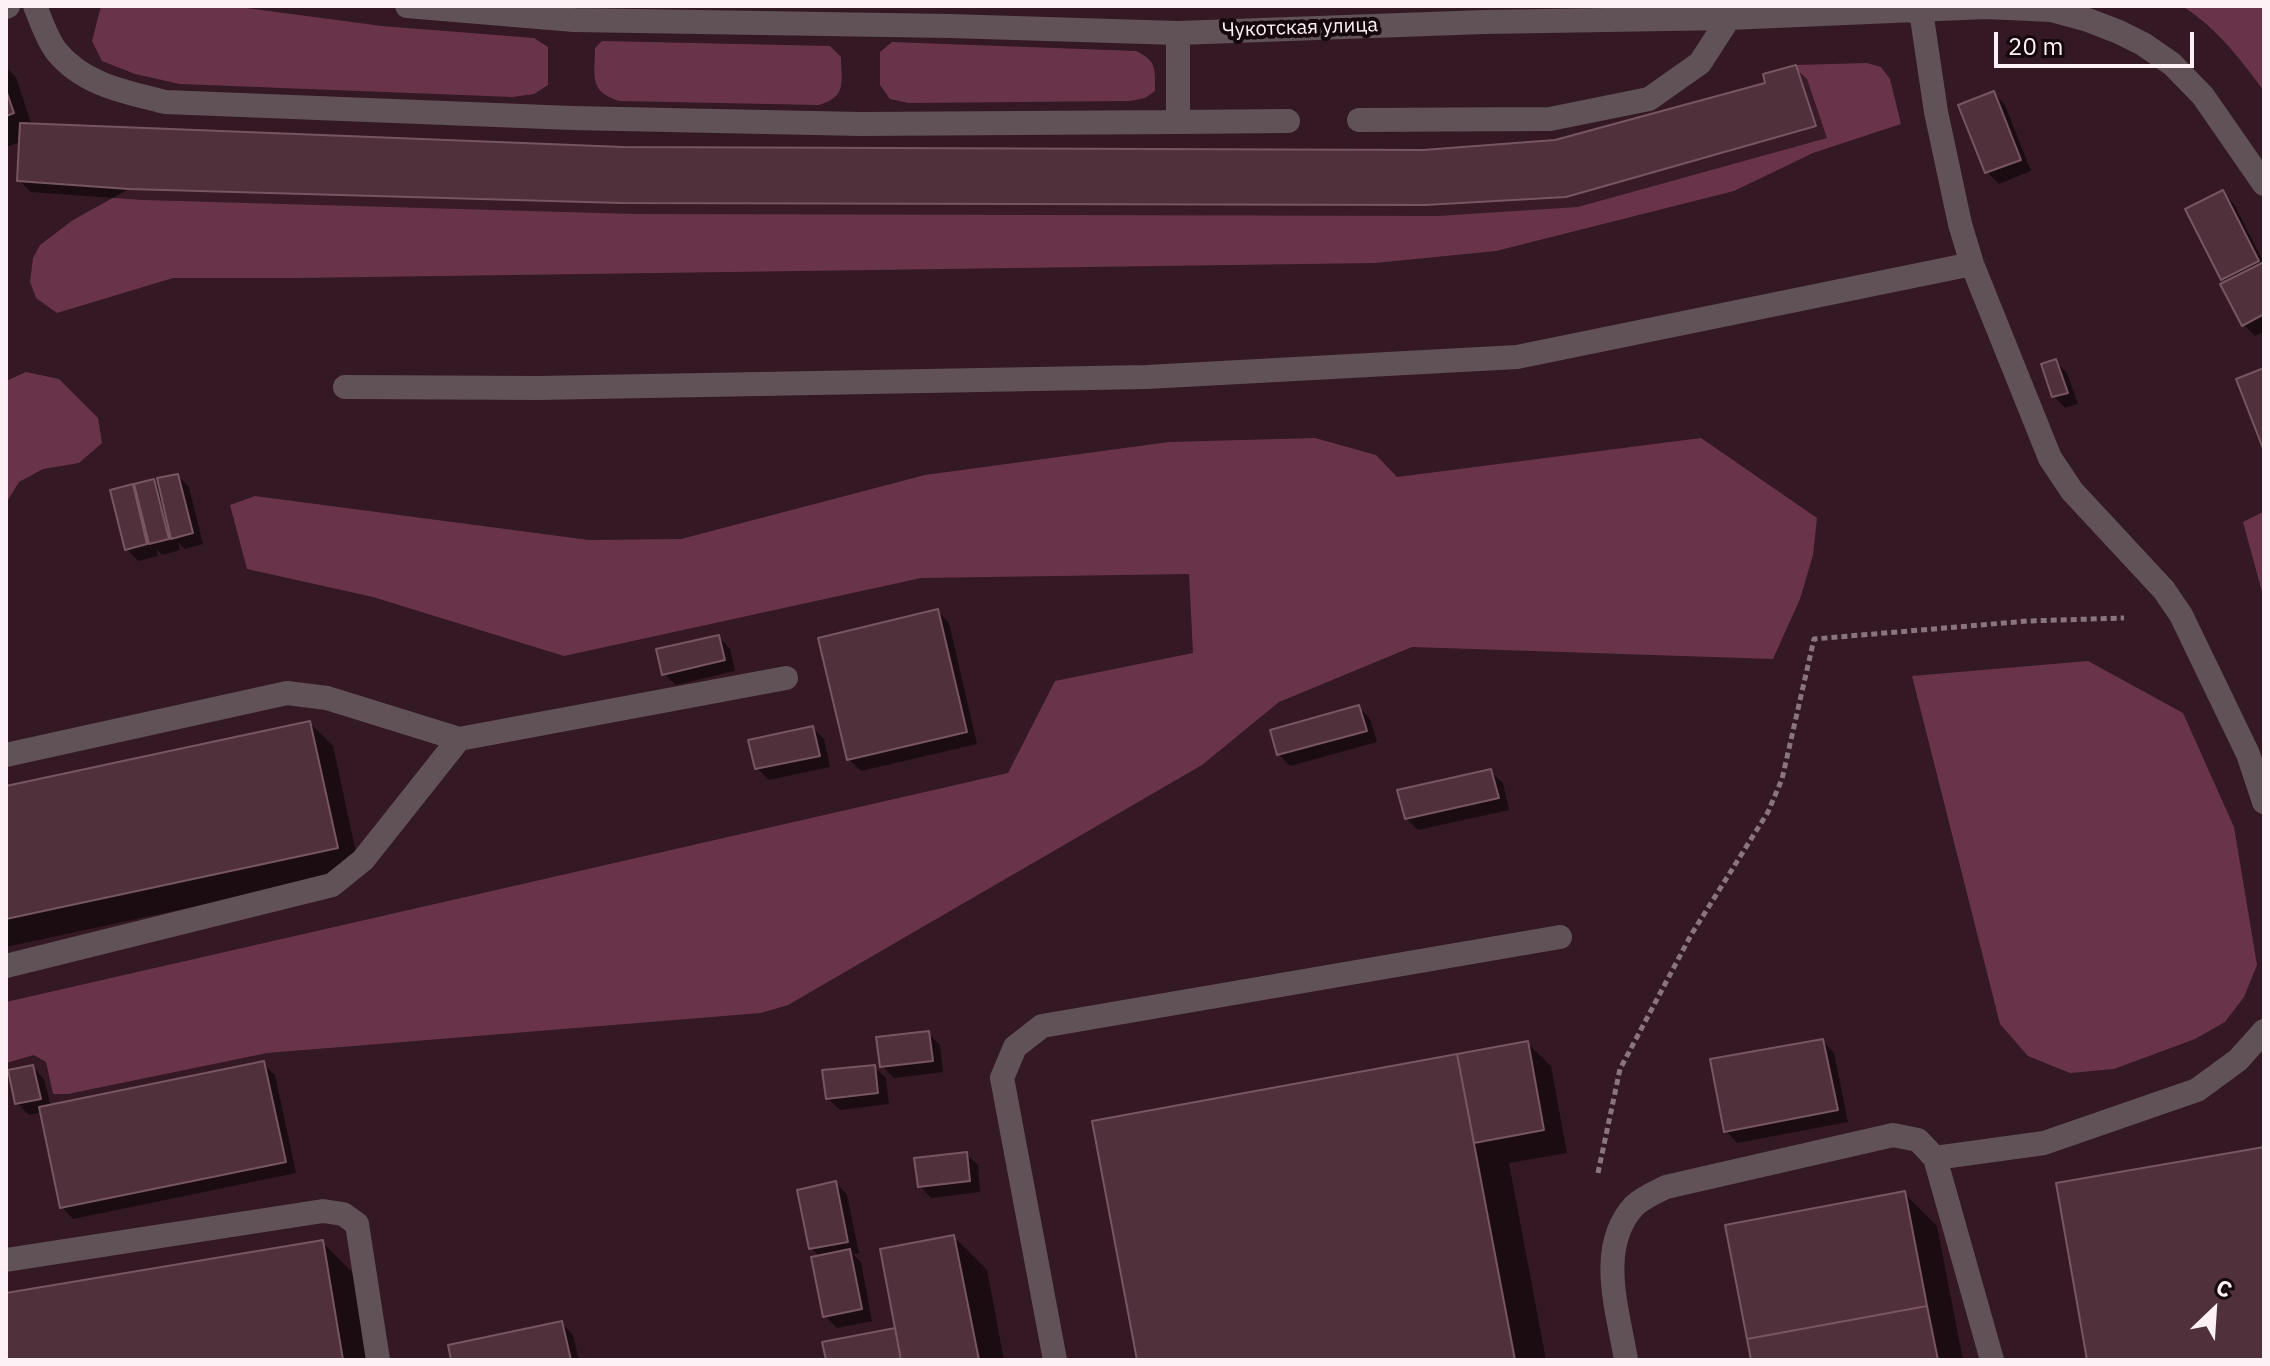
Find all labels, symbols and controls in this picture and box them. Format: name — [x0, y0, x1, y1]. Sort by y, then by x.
street label: Чукотская улица — [1222, 13, 1378, 43]
scale bar — [1998, 16, 2198, 66]
text: 20 m — [2008, 30, 2063, 62]
north arrow — [2174, 1270, 2254, 1350]
text: С — [2212, 1272, 2237, 1304]

